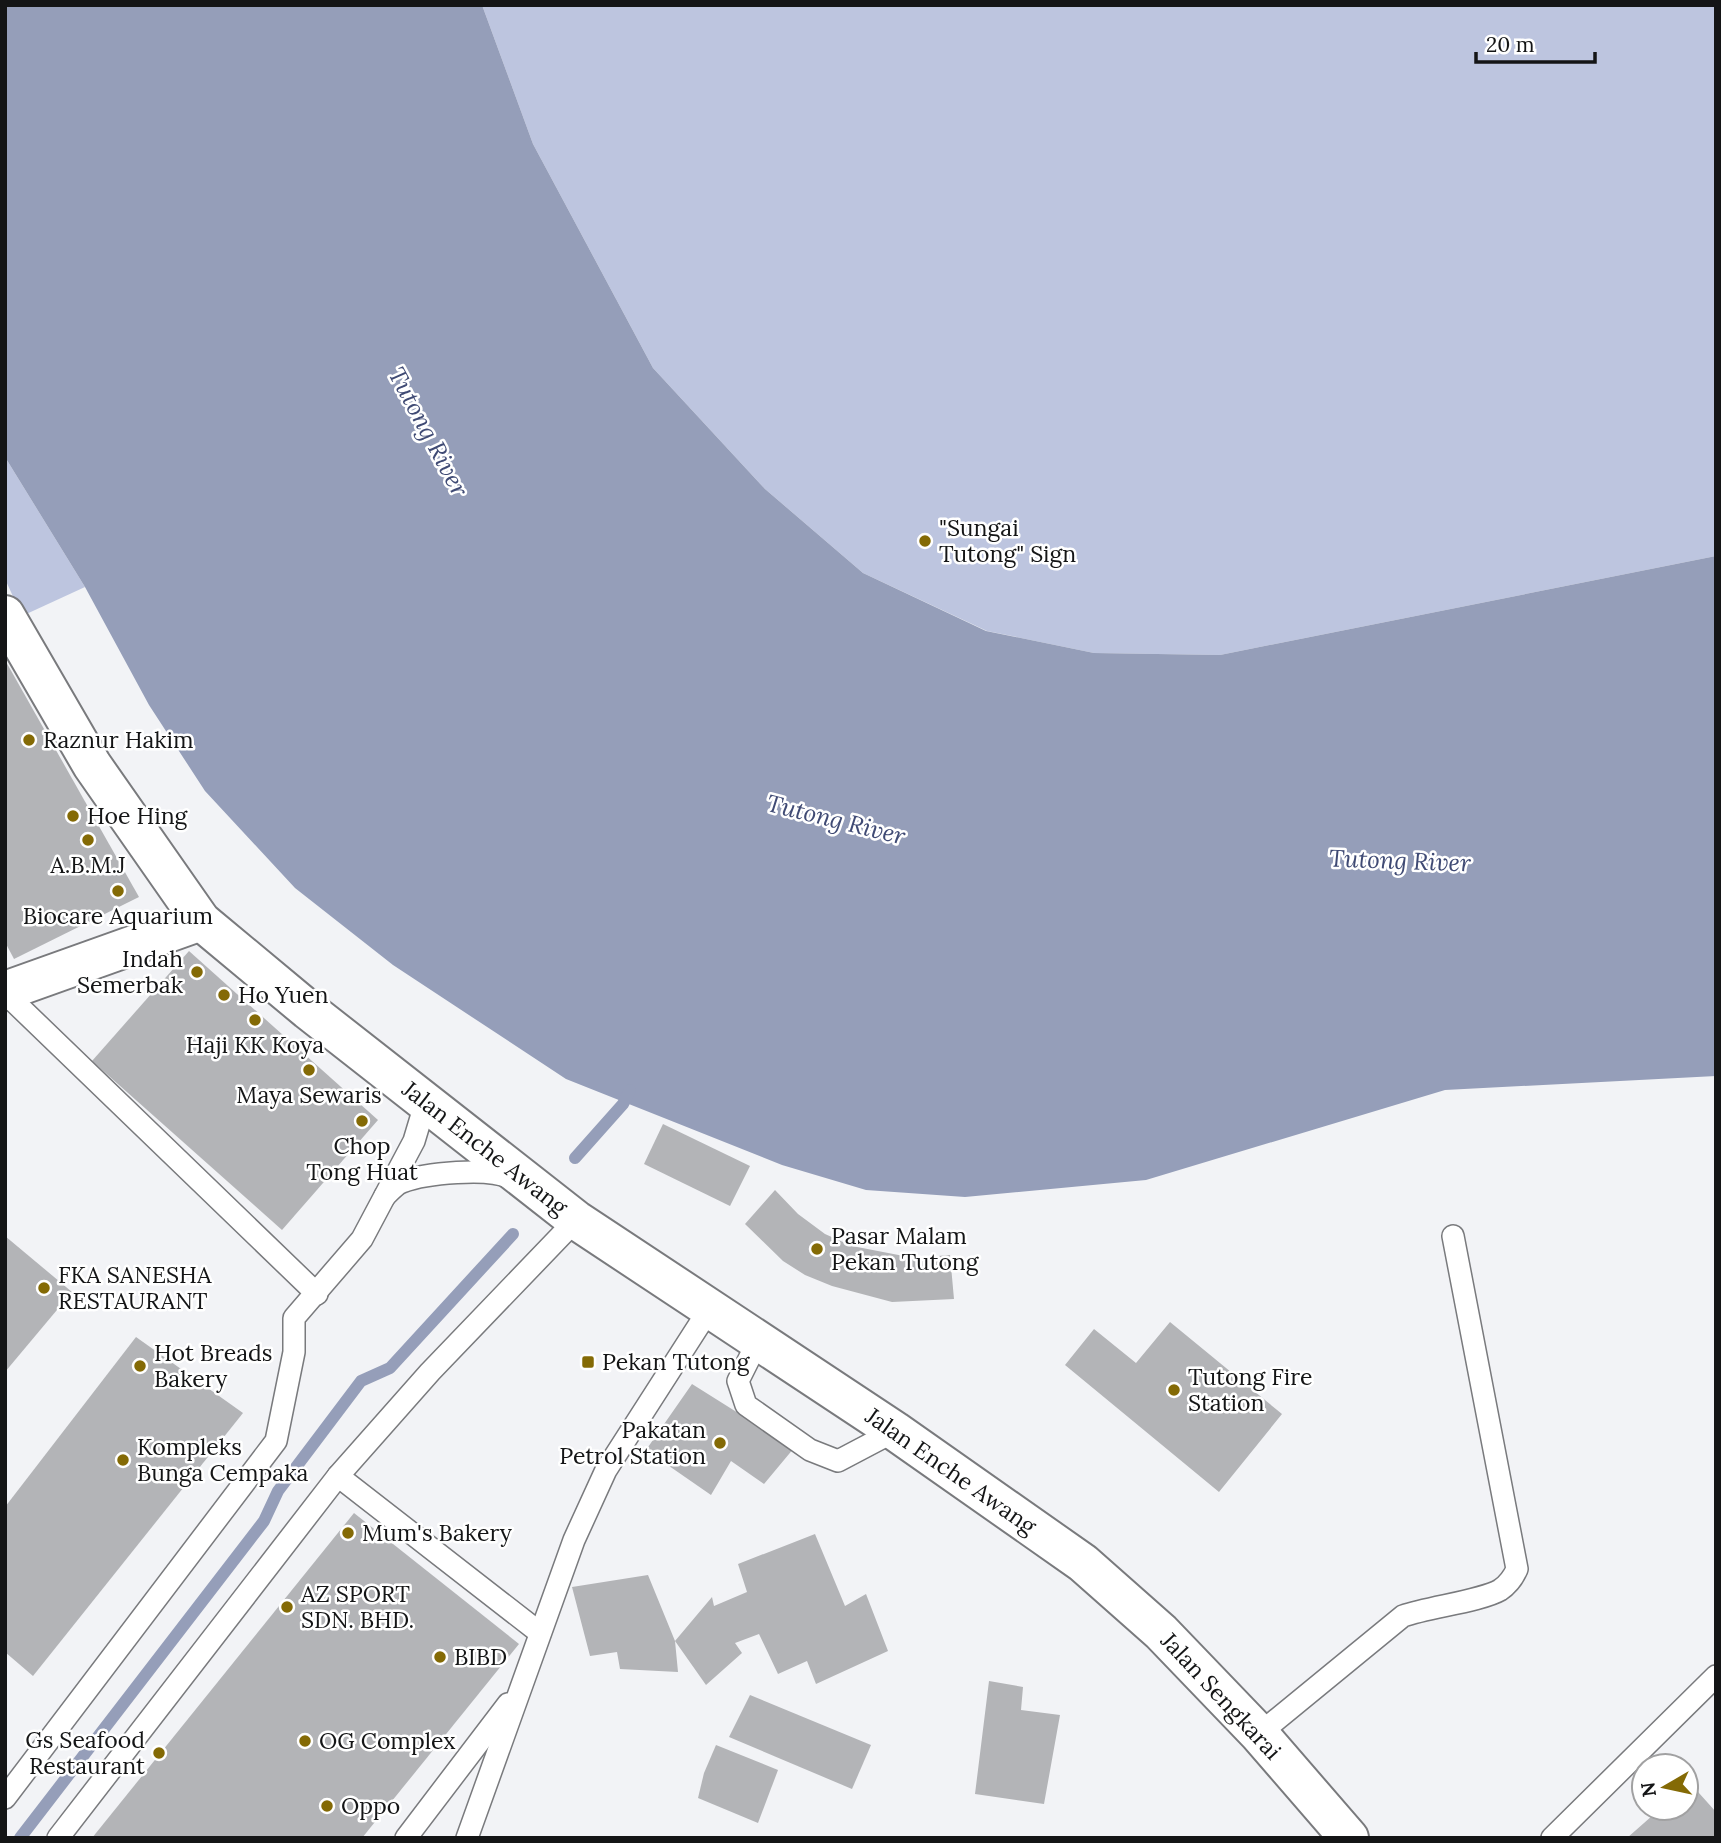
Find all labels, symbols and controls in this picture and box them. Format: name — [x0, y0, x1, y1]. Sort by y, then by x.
scale bar — [1476, 21, 1595, 65]
text: 20 m — [1486, 31, 1535, 58]
water label: Tutong River — [381, 362, 475, 502]
place label: "Sungai Tutong" Sign — [939, 513, 1076, 568]
marker: "Sungai Tutong" Sign — [917, 533, 933, 549]
place label: Raznur Hakim — [43, 725, 194, 754]
marker: Raznur Hakim — [21, 732, 37, 748]
water label: Tutong River — [763, 787, 909, 852]
place label: Hoe Hing — [87, 801, 189, 830]
marker: Hoe Hing — [65, 808, 81, 824]
marker: A.B.M.J — [80, 832, 96, 848]
water label: Tutong River — [1329, 843, 1472, 878]
place label: A.B.M.J — [49, 850, 126, 879]
marker: Biocare Aquarium — [110, 883, 126, 899]
place label: Biocare Aquarium — [23, 901, 213, 930]
place label: Indah Semerbak — [77, 944, 184, 999]
marker: Indah Semerbak — [189, 964, 205, 980]
place label: Ho Yuen — [238, 980, 329, 1009]
marker: Ho Yuen — [216, 987, 232, 1003]
marker: Haji KK Koya — [247, 1012, 263, 1028]
place label: Haji KK Koya — [186, 1030, 324, 1059]
marker: Maya Sewaris — [301, 1062, 317, 1078]
street label: Jalan Enche Awang — [396, 1073, 575, 1222]
place label: Maya Sewaris — [236, 1080, 382, 1109]
marker: Chop Tong Huat — [354, 1113, 370, 1129]
place label: Chop Tong Huat — [306, 1131, 418, 1186]
place label: Pasar Malam Pekan Tutong — [831, 1221, 980, 1276]
marker: Pasar Malam Pekan Tutong — [809, 1241, 825, 1257]
place label: FKA SANESHA RESTAURANT — [58, 1260, 212, 1315]
marker: FKA SANESHA RESTAURANT — [36, 1280, 52, 1296]
place label: Hot Breads Bakery — [154, 1338, 272, 1393]
place label: Pekan Tutong — [602, 1347, 751, 1376]
marker: Pekan Tutong — [580, 1354, 596, 1370]
marker: Hot Breads Bakery — [132, 1358, 148, 1374]
place label: Tutong Fire Station — [1188, 1362, 1312, 1417]
marker: Tutong Fire Station — [1166, 1382, 1182, 1398]
street label: Jalan Enche Awang — [860, 1400, 1043, 1541]
place label: Pakatan Petrol Station — [559, 1415, 706, 1470]
place label: Kompleks Bunga Cempaka — [137, 1432, 309, 1487]
marker: Pakatan Petrol Station — [712, 1435, 728, 1451]
marker: Kompleks Bunga Cempaka — [115, 1452, 131, 1468]
place label: Mum's Bakery — [362, 1518, 513, 1547]
marker: Mum's Bakery — [340, 1525, 356, 1541]
place label: AZ SPORT SDN. BHD. — [300, 1579, 414, 1634]
marker: AZ SPORT SDN. BHD. — [279, 1599, 295, 1615]
street label: Jalan Sengkarai — [1154, 1625, 1288, 1765]
place label: BIBD — [454, 1642, 507, 1671]
marker: BIBD — [432, 1649, 448, 1665]
place label: Gs Seafood Restaurant — [25, 1725, 145, 1780]
place label: OG Complex — [319, 1726, 455, 1755]
marker: OG Complex — [297, 1733, 313, 1749]
marker: Gs Seafood Restaurant — [151, 1745, 167, 1761]
north arrow — [1630, 1752, 1700, 1822]
text: N — [1635, 1780, 1661, 1799]
place label: Oppo — [341, 1791, 400, 1820]
marker: Oppo — [319, 1798, 335, 1814]

